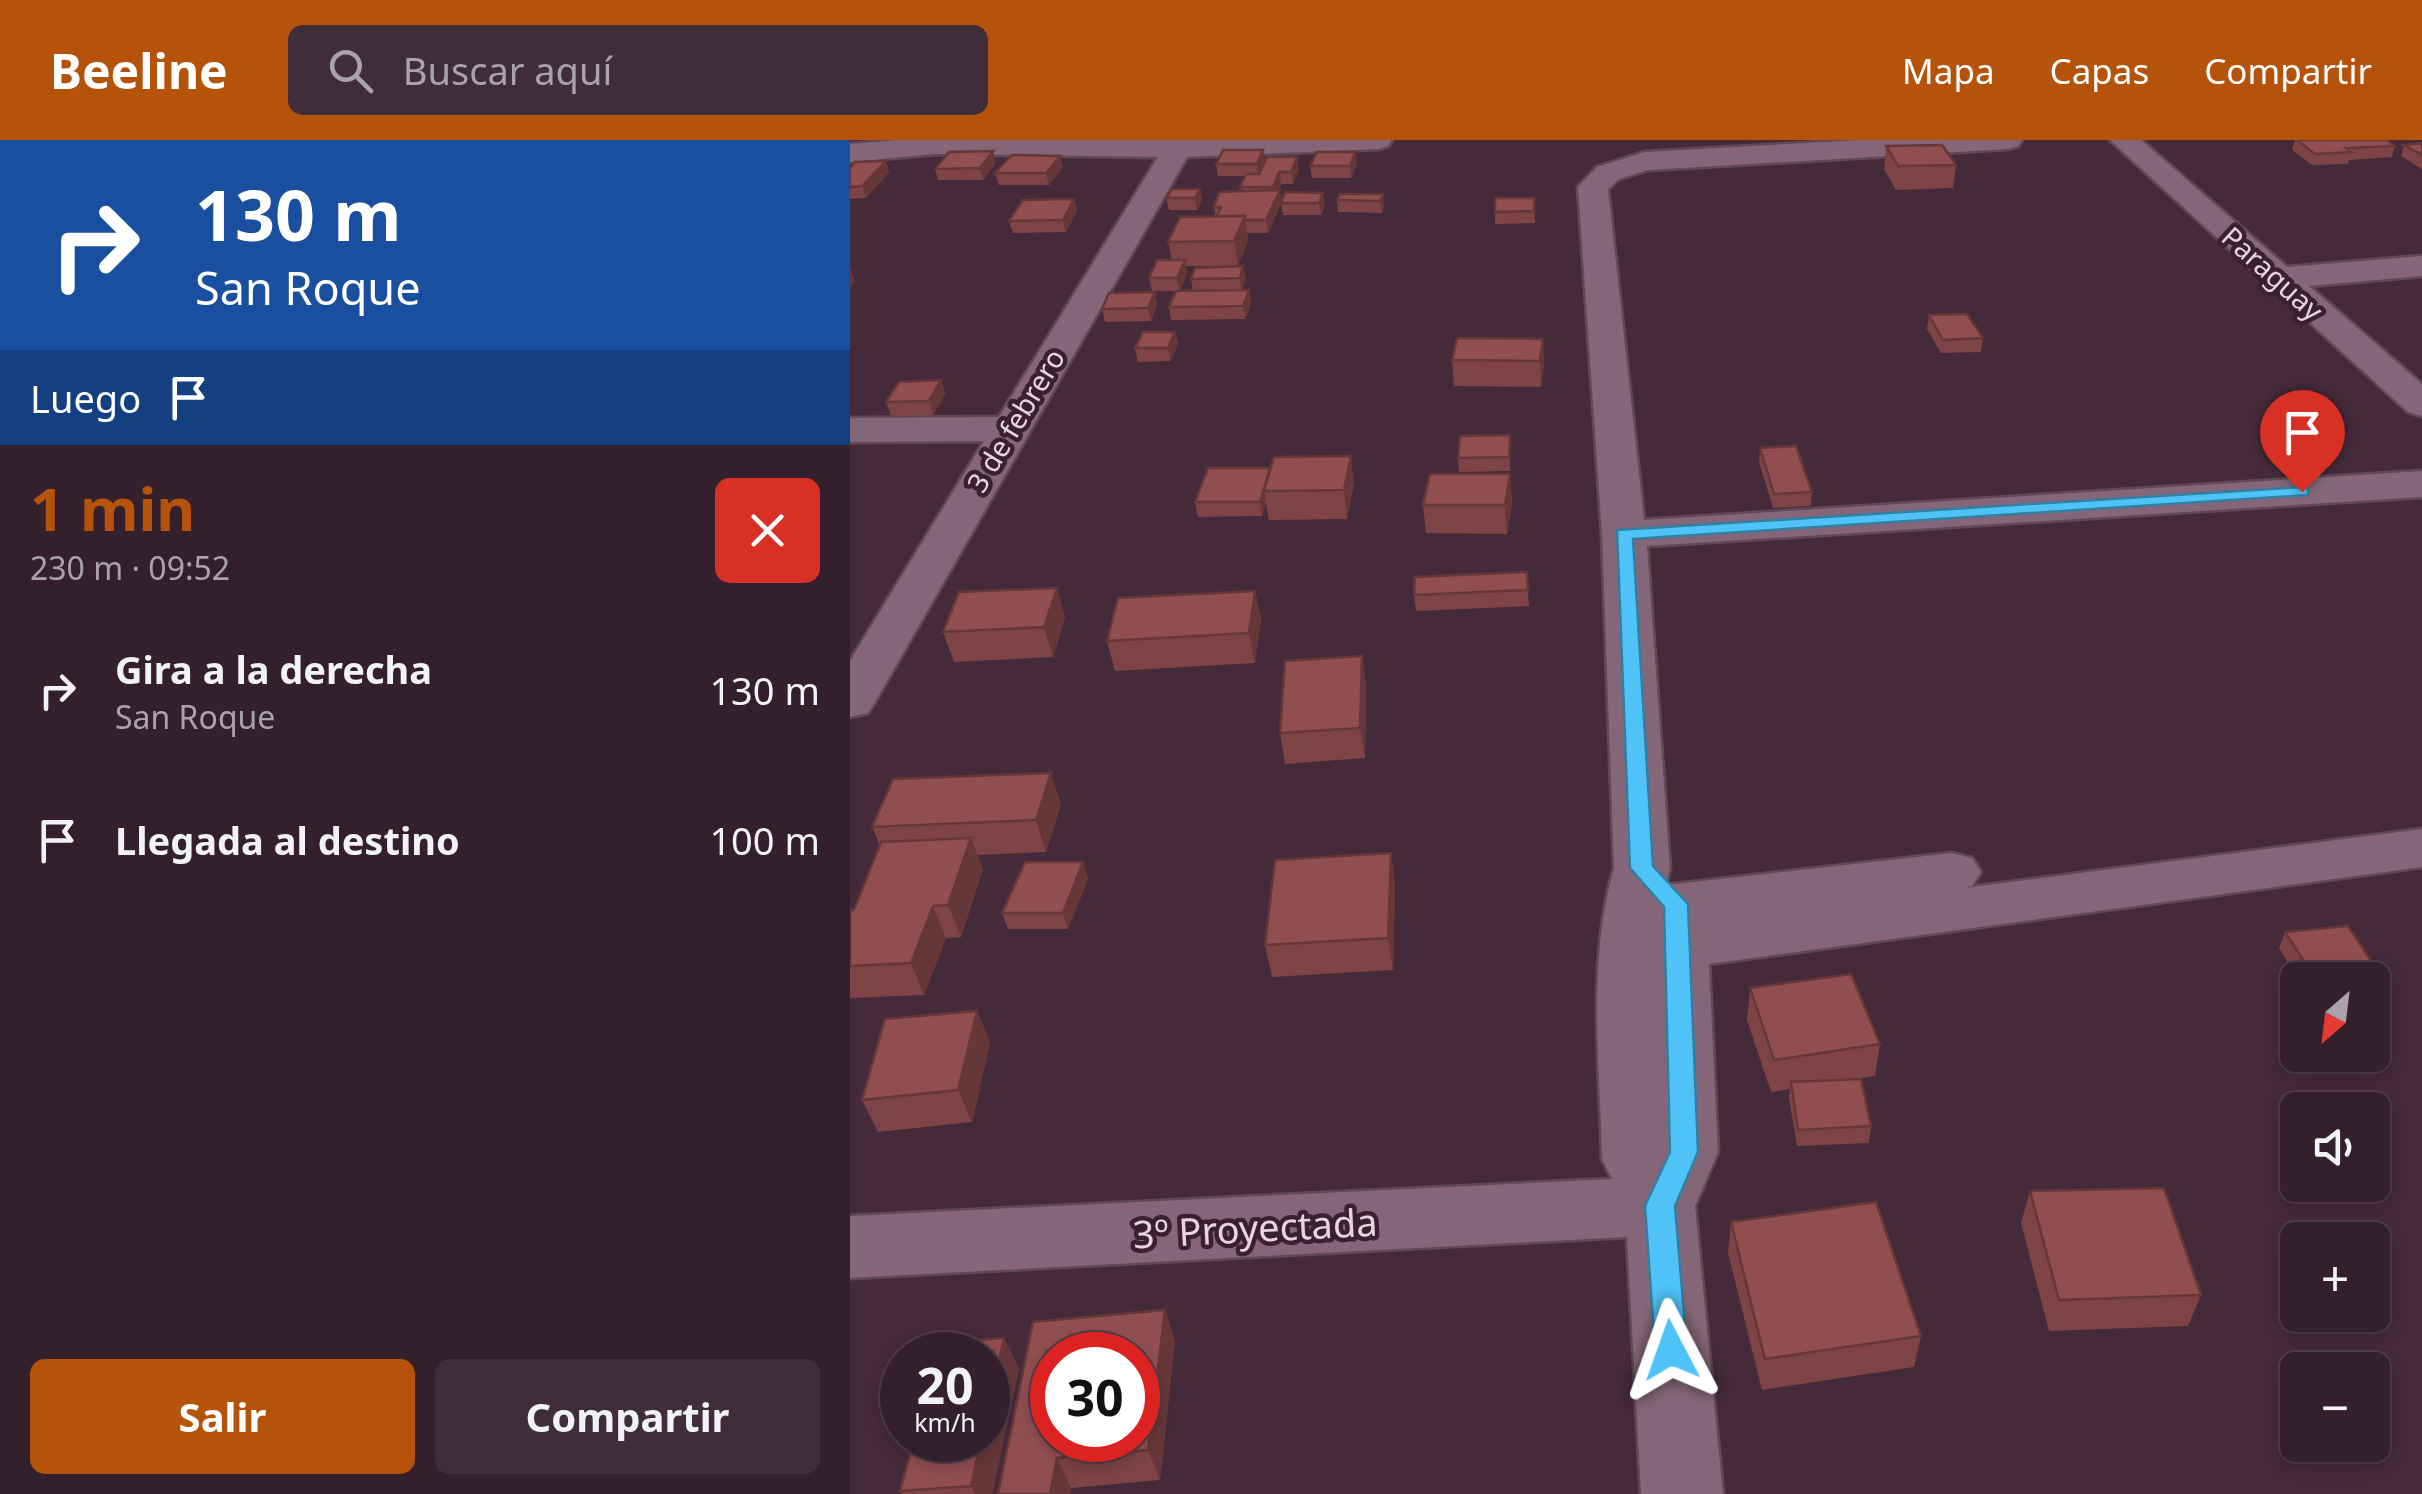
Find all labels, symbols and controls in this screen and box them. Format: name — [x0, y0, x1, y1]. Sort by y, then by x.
search box — [288, 25, 988, 115]
text: Beeline — [50, 38, 228, 103]
icon: search — [323, 43, 378, 98]
text: Buscar aquí — [403, 44, 612, 96]
text: Mapa — [1902, 47, 1995, 94]
text: Capas — [2050, 47, 2149, 94]
text: Compartir — [2204, 47, 2372, 94]
text: 130 m — [195, 166, 402, 262]
icon: right — [30, 180, 160, 310]
street label: Paraguay — [2214, 217, 2332, 329]
text: San Roque — [195, 257, 421, 318]
street label: 3 de febrero — [957, 341, 1073, 499]
icon: arrive — [161, 370, 216, 425]
text: Luego — [30, 372, 141, 424]
pin — [2260, 390, 2345, 493]
icon: arrive — [2275, 405, 2330, 460]
text: 1 min — [30, 467, 195, 549]
button: close — [715, 478, 820, 583]
text: 230 m · 09:52 — [30, 546, 230, 589]
text: Gira a la derecha — [115, 643, 432, 695]
icon: right — [30, 663, 85, 718]
text: 130 m — [709, 664, 820, 716]
text: San Roque — [115, 695, 275, 738]
icon: arrive — [30, 813, 85, 868]
text: Llegada al destino — [115, 814, 460, 866]
text: 100 m — [709, 814, 820, 866]
north arrow — [2280, 962, 2390, 1072]
map controls — [2280, 962, 2390, 1462]
button: sound — [2280, 1092, 2390, 1202]
street label: 3º Proyectada — [1131, 1195, 1379, 1259]
button: + — [2280, 1222, 2390, 1332]
position arrow — [1619, 1298, 1723, 1402]
speed limit sign: 30 — [1030, 1332, 1160, 1462]
text: 20 — [916, 1351, 974, 1419]
button: − — [2280, 1352, 2390, 1462]
button: Salir — [30, 1359, 415, 1474]
button: Compartir — [435, 1359, 820, 1474]
text: km/h — [914, 1405, 976, 1439]

